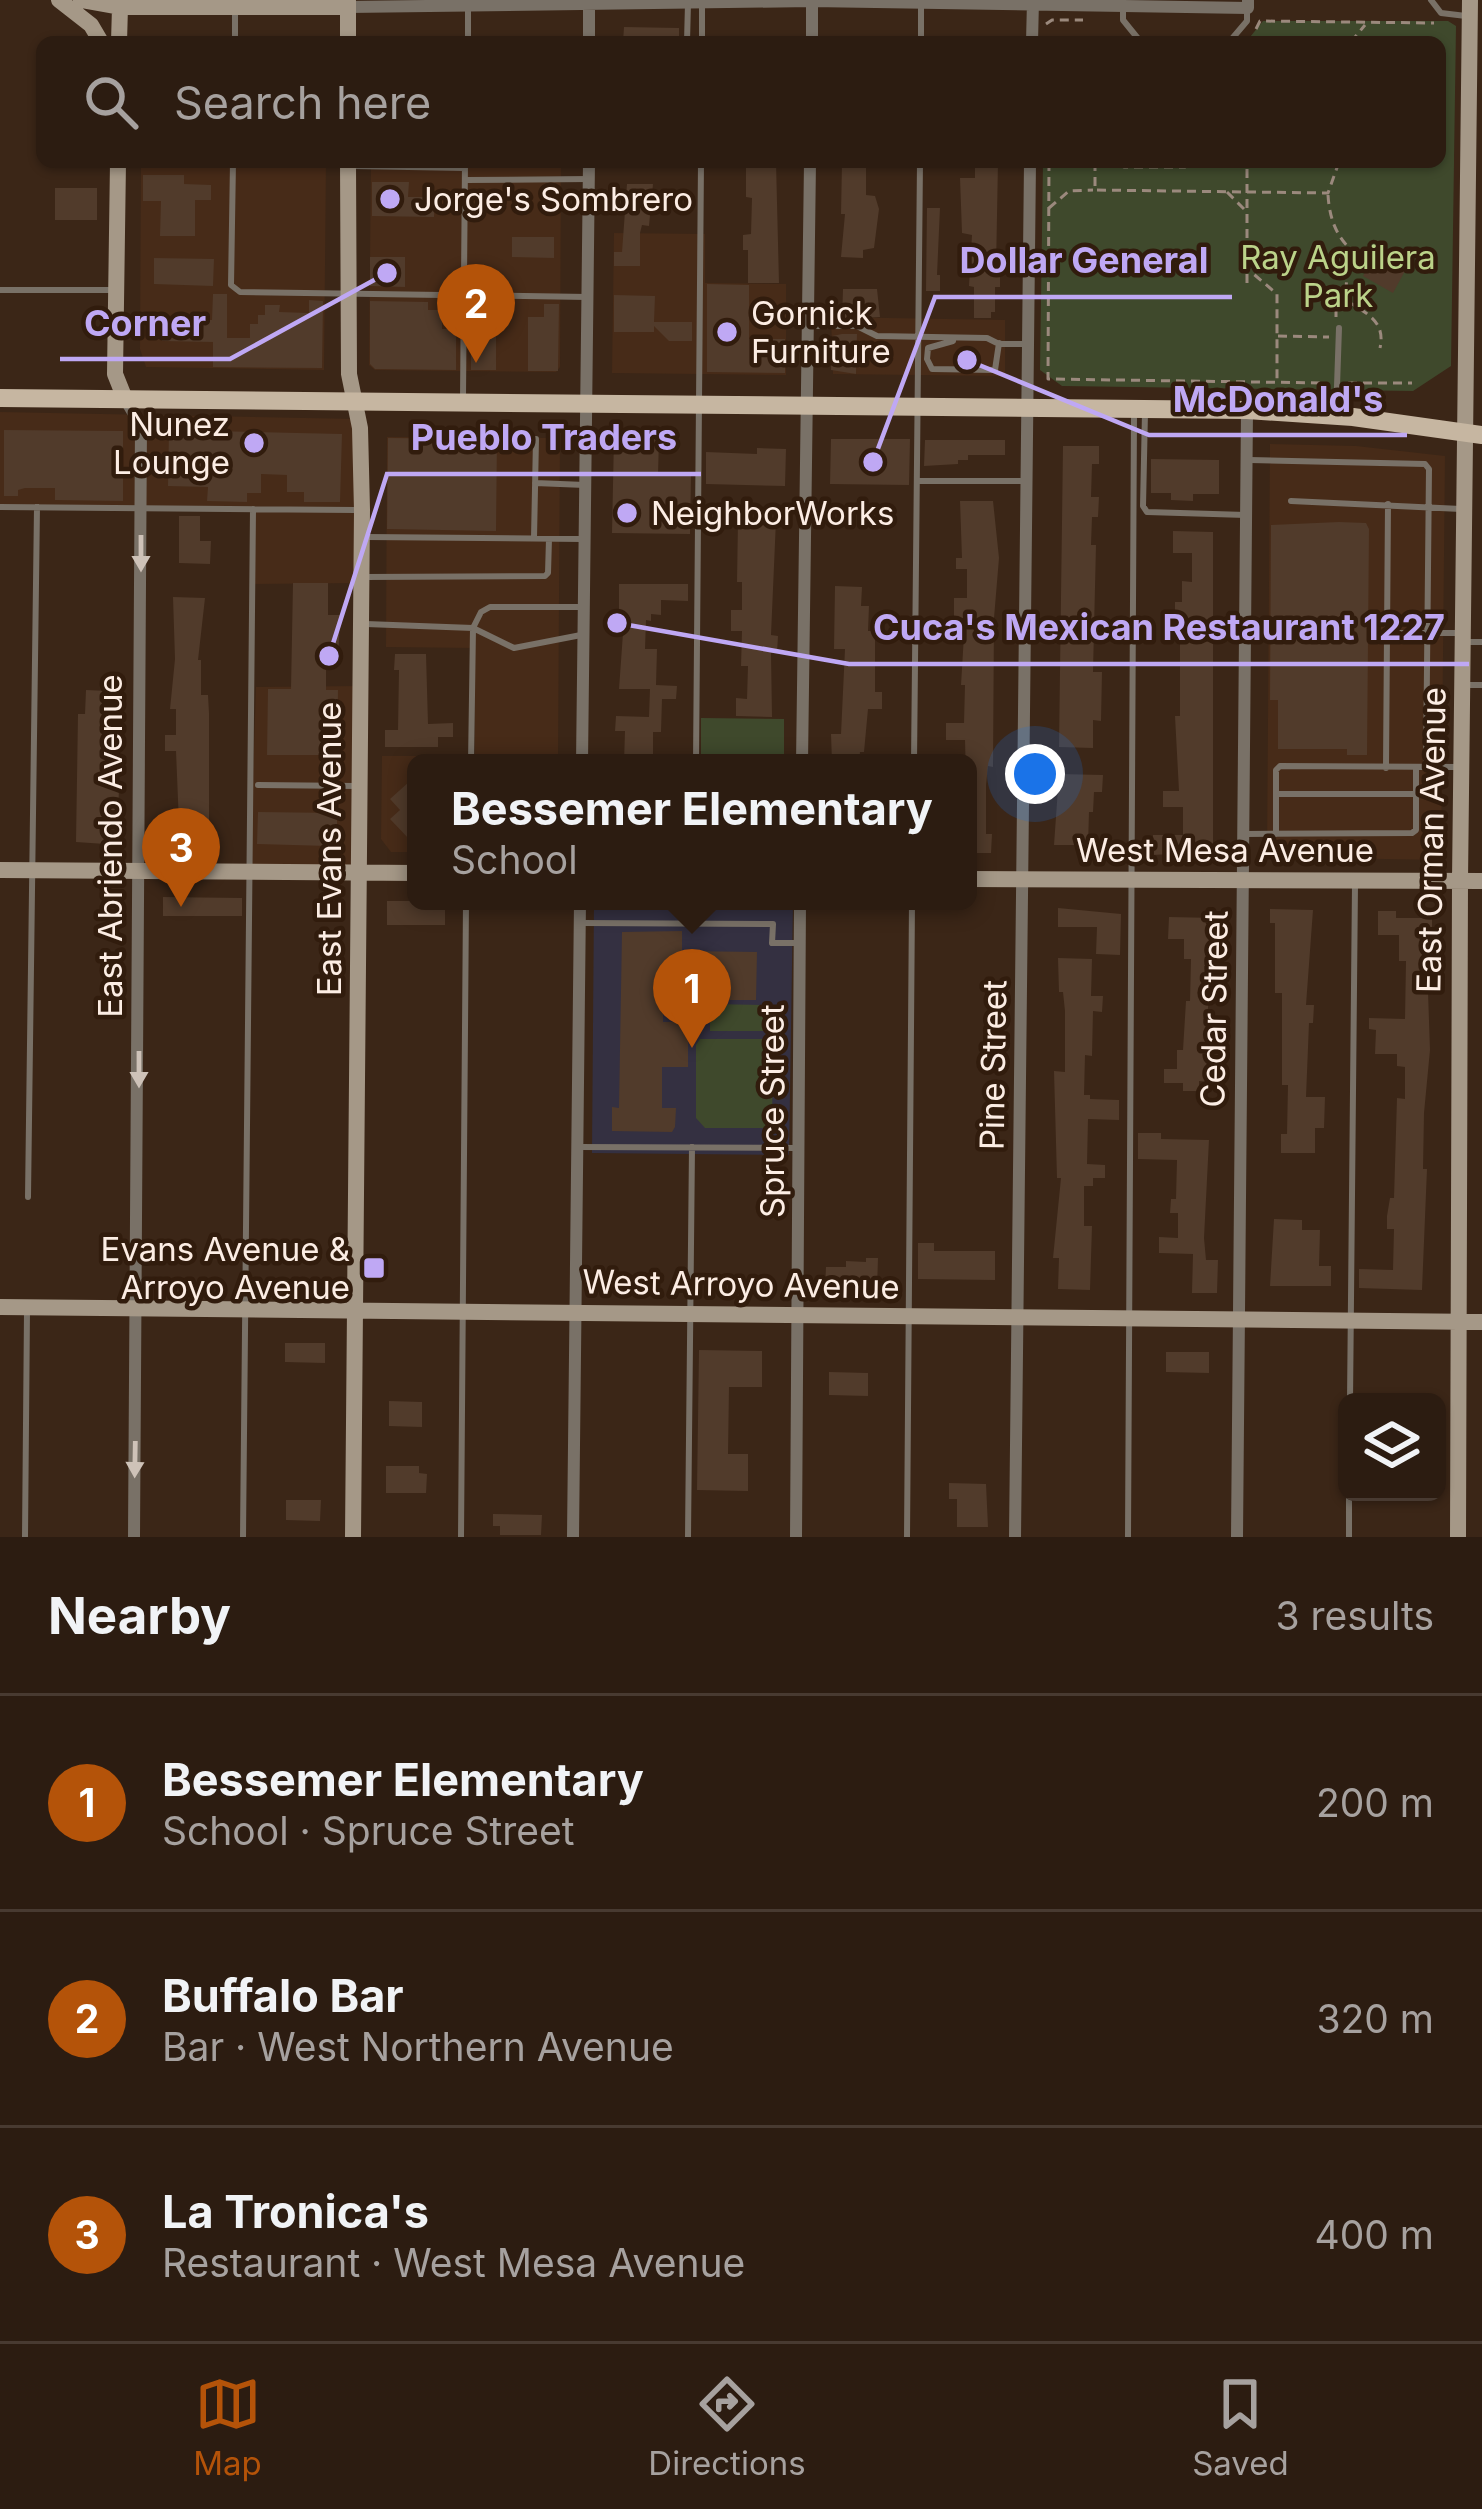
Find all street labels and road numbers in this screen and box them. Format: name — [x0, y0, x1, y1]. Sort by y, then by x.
street label: East Abriendo Avenue — [90, 674, 130, 1018]
street label: East Orman Avenue — [1408, 687, 1454, 993]
street label: East Evans Avenue — [309, 702, 349, 996]
street label: West Mesa Avenue — [1076, 830, 1374, 870]
street label: Cedar Street — [1192, 910, 1236, 1108]
street label: Pine Street — [972, 979, 1014, 1150]
street label: Spruce Street — [752, 1004, 792, 1218]
street label: West Arroyo Avenue — [582, 1261, 900, 1307]

